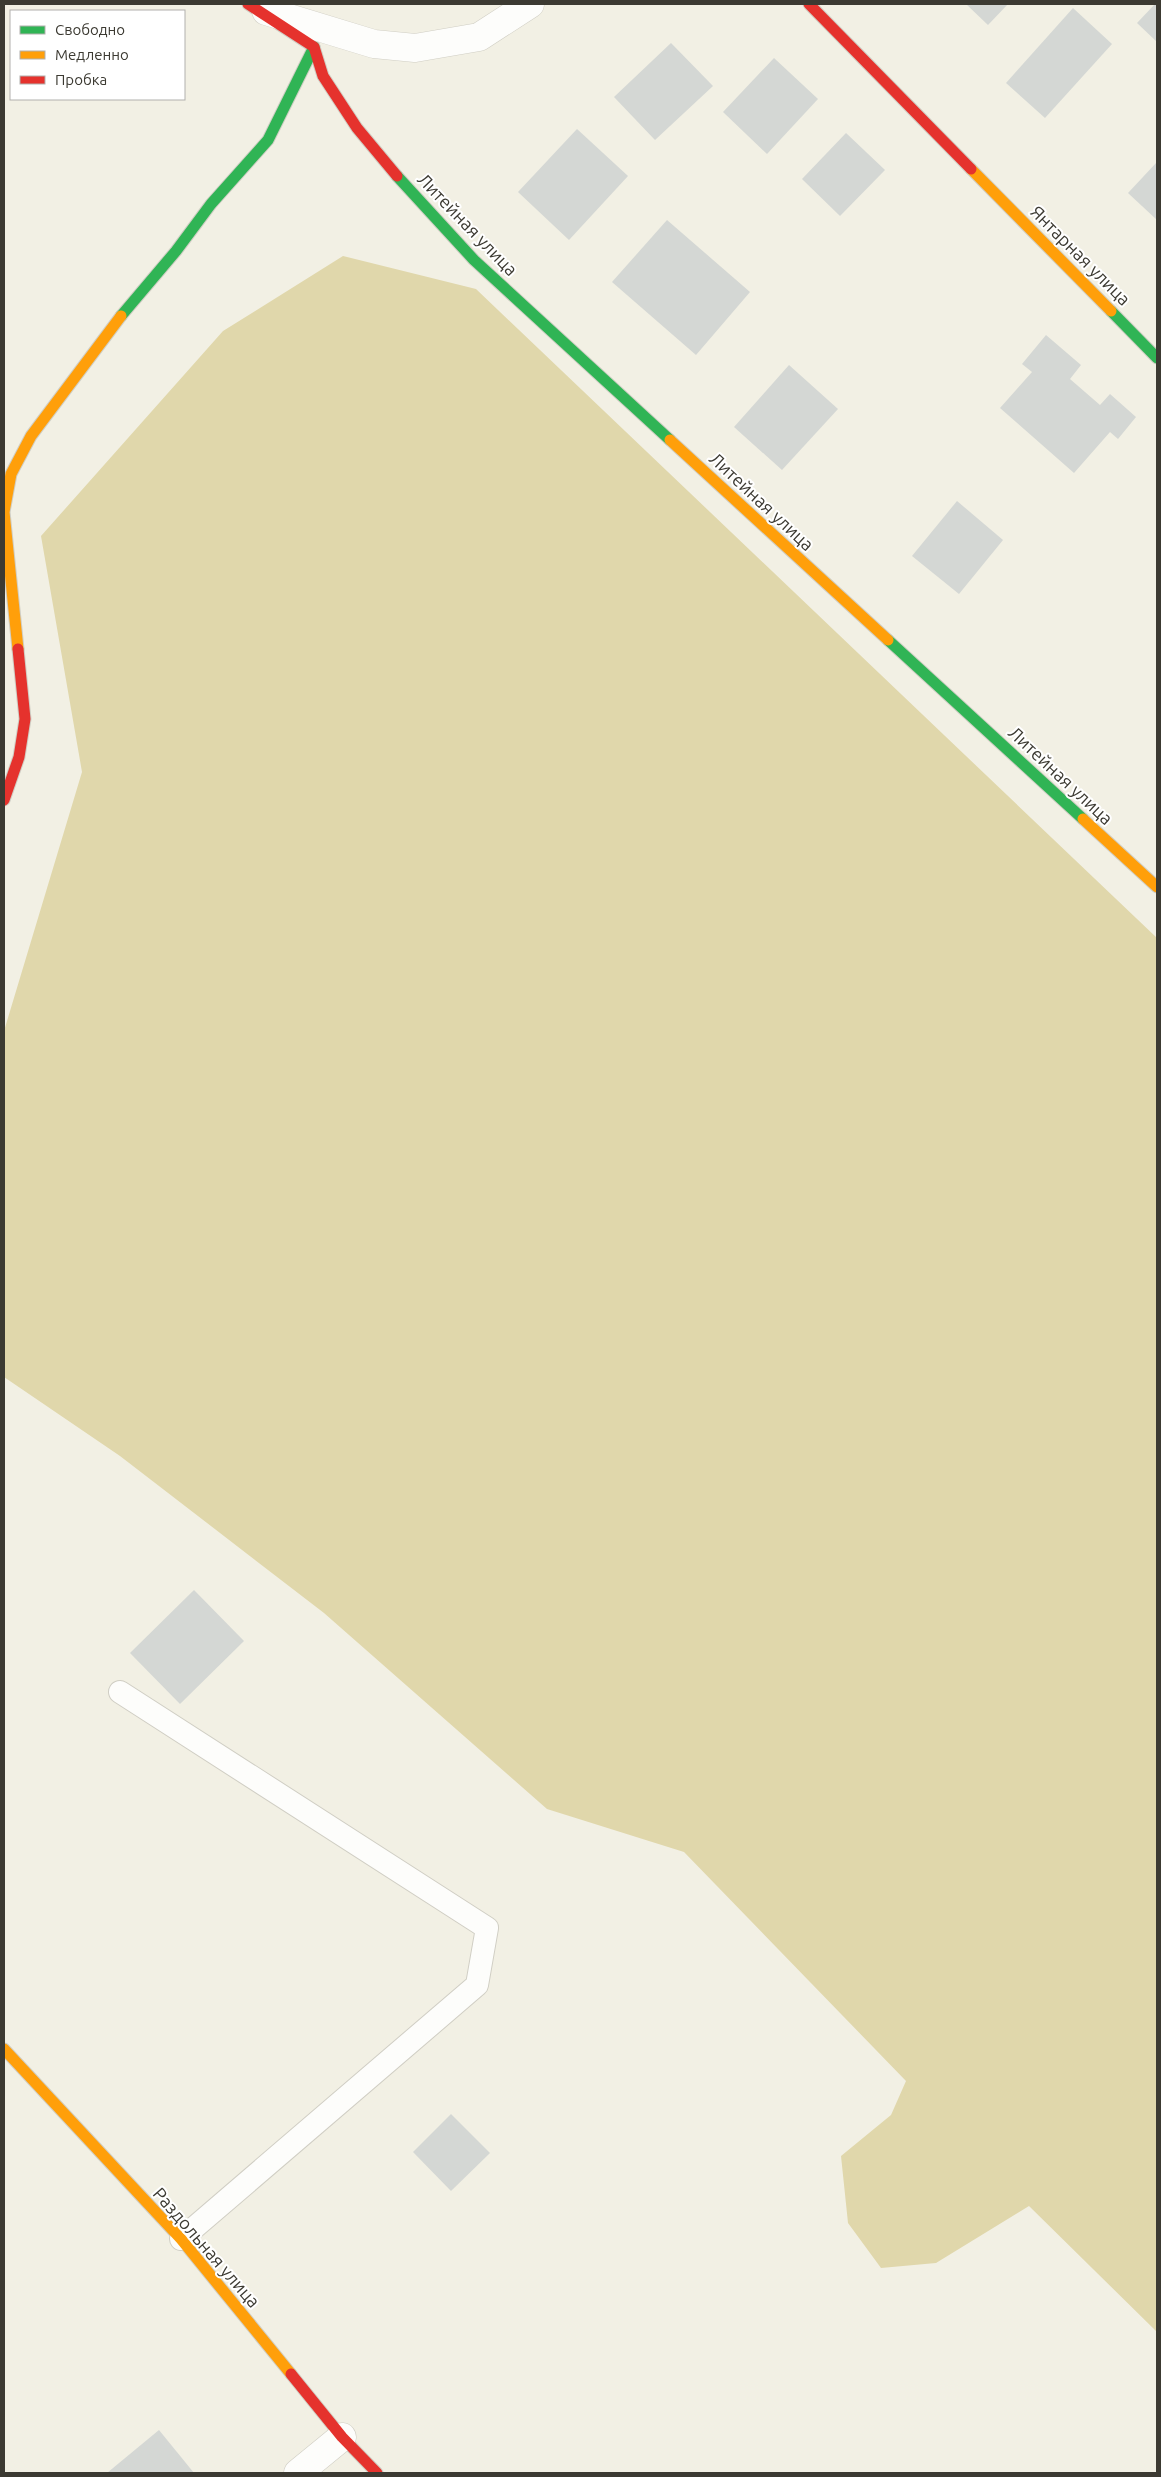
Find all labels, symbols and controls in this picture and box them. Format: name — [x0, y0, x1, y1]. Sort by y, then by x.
legend — [10, 10, 185, 100]
text: Свободно — [55, 21, 125, 38]
text: Медленно — [55, 46, 129, 63]
text: Пробка — [55, 71, 107, 88]
street label: Литейная улица — [414, 169, 522, 279]
street label: Янтарная улица — [1027, 201, 1135, 309]
street label: Литейная улица — [706, 448, 818, 554]
street label: Литейная улица — [1005, 722, 1117, 828]
street label: Раздольная улица — [150, 2183, 264, 2311]

